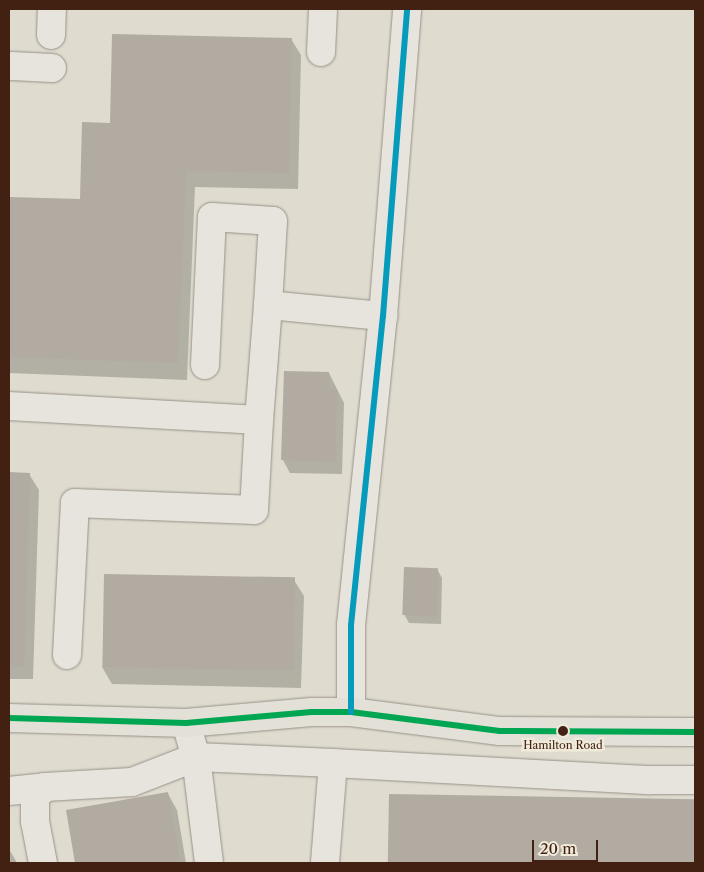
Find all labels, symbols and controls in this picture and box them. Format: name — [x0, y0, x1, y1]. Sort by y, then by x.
marker: Hamilton Road — [558, 726, 568, 736]
place label: Hamilton Road — [523, 738, 603, 752]
scale bar — [534, 830, 600, 862]
text: 20 m — [540, 839, 576, 858]

